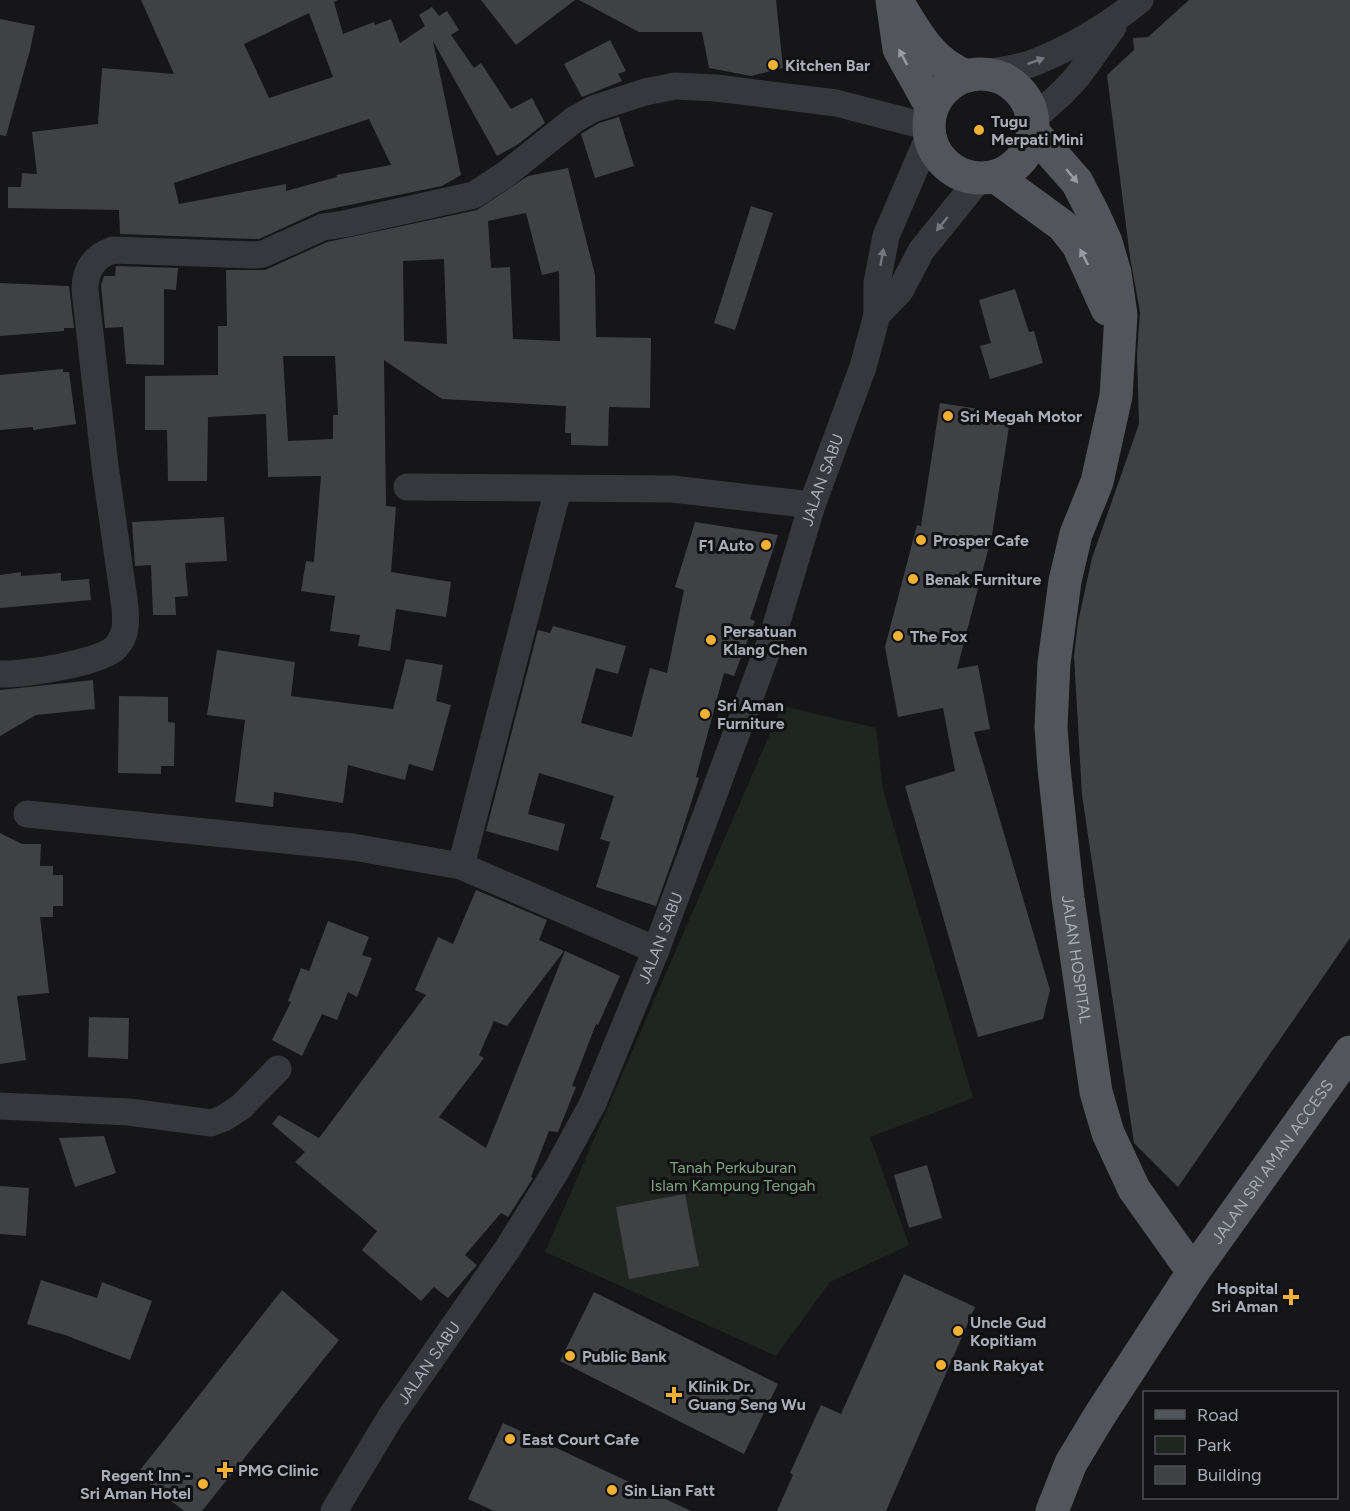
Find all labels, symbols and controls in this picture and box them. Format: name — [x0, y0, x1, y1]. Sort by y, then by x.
one-way arrow — [898, 48, 908, 65]
place label: Kitchen Bar — [785, 56, 870, 75]
one-way arrow — [1028, 56, 1046, 66]
marker: Kitchen Bar — [766, 58, 780, 72]
place label: Tugu Merpati Mini — [991, 112, 1083, 149]
marker: Tugu Merpati Mini — [972, 123, 986, 137]
one-way arrow — [1065, 168, 1078, 184]
one-way arrow — [936, 217, 949, 232]
one-way arrow — [878, 247, 887, 266]
one-way arrow — [1079, 249, 1089, 266]
place label: Sri Megah Motor — [960, 407, 1082, 426]
marker: Sri Megah Motor — [941, 409, 955, 423]
street label: JALAN SABU — [797, 431, 847, 528]
place label: Prosper Cafe — [933, 531, 1029, 550]
marker: Prosper Cafe — [914, 533, 928, 547]
place label: F1 Auto — [698, 536, 754, 555]
marker: F1 Auto — [759, 538, 773, 552]
place label: Benak Furniture — [925, 570, 1041, 589]
marker: Benak Furniture — [906, 572, 920, 586]
place label: Persatuan Klang Chen — [723, 622, 807, 659]
place label: The Fox — [910, 627, 968, 646]
marker: The Fox — [891, 629, 905, 643]
marker: Persatuan Klang Chen — [704, 633, 718, 647]
place label: Sri Aman Furniture — [717, 696, 785, 733]
marker: Sri Aman Furniture — [698, 707, 712, 721]
street label: JALAN SABU — [634, 889, 686, 986]
street label: JALAN HOSPITAL — [1058, 894, 1096, 1025]
street label: JALAN SRI AMAN ACCESS — [1207, 1076, 1337, 1247]
park label: Tanah Perkuburan Islam Kampung Tengah — [650, 1158, 816, 1195]
place label: Hospital Sri Aman — [1211, 1279, 1278, 1316]
marker: Hospital Sri Aman — [1282, 1288, 1300, 1306]
place label: Uncle Gud Kopitiam — [970, 1313, 1046, 1350]
street label: JALAN SABU — [393, 1318, 464, 1408]
marker: Uncle Gud Kopitiam — [951, 1324, 965, 1338]
place label: Public Bank — [582, 1347, 667, 1366]
marker: Public Bank — [563, 1349, 577, 1363]
place label: Bank Rakyat — [953, 1356, 1044, 1375]
marker: Bank Rakyat — [934, 1358, 948, 1372]
place label: Klinik Dr. Guang Seng Wu — [688, 1377, 806, 1414]
marker: Klinik Dr. Guang Seng Wu — [665, 1386, 683, 1404]
legend — [1143, 1391, 1338, 1499]
text: Road — [1197, 1404, 1238, 1426]
place label: East Court Cafe — [522, 1430, 639, 1449]
marker: East Court Cafe — [503, 1432, 517, 1446]
text: Park — [1197, 1434, 1232, 1456]
marker: PMG Clinic — [216, 1461, 234, 1479]
place label: PMG Clinic — [238, 1461, 319, 1480]
text: Building — [1197, 1464, 1262, 1486]
place label: Regent Inn - Sri Aman Hotel — [80, 1466, 191, 1503]
marker: Regent Inn - Sri Aman Hotel — [196, 1477, 210, 1491]
place label: Sin Lian Fatt — [624, 1481, 715, 1500]
marker: Sin Lian Fatt — [605, 1483, 619, 1497]

